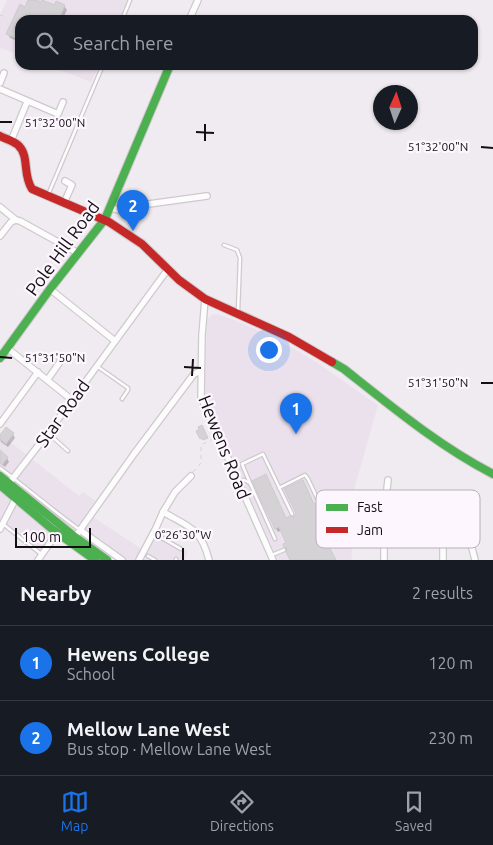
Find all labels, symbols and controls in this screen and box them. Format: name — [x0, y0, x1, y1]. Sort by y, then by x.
search box — [15, 15, 478, 70]
icon: search — [33, 29, 61, 57]
text: Search here — [73, 32, 173, 54]
north arrow — [373, 85, 418, 130]
text: 51°32'00"N — [25, 116, 85, 129]
text: 51°32'00"N — [408, 140, 468, 153]
pin: 2 — [117, 190, 149, 231]
street label: Pole Hill Road — [21, 197, 103, 299]
your location — [256, 337, 282, 363]
text: 51°31'50"N — [25, 351, 85, 364]
street label: Star Road — [31, 376, 93, 450]
text: 51°31'50"N — [408, 376, 468, 389]
street label: Hewens Road — [195, 392, 255, 502]
pin: 1 — [280, 393, 312, 434]
legend — [316, 490, 480, 548]
text: Fast — [357, 499, 383, 515]
text: Jam — [357, 522, 383, 538]
scale bar — [15, 525, 91, 548]
text: 0°26'30"W — [155, 528, 211, 541]
text: 100 m — [22, 529, 61, 545]
text: Nearby — [20, 581, 91, 605]
text: 2 results — [412, 584, 473, 602]
text: Hewens College — [67, 643, 210, 665]
text: 1 — [31, 654, 41, 672]
text: 120 m — [428, 654, 473, 672]
text: School — [67, 665, 115, 683]
text: Mellow Lane West — [67, 718, 230, 740]
text: 2 — [31, 729, 41, 747]
text: 230 m — [428, 729, 473, 747]
text: Bus stop · Mellow Lane West — [67, 740, 271, 758]
tab: Map — [61, 788, 89, 834]
tab: Directions — [210, 788, 274, 834]
tab: Saved — [395, 788, 432, 834]

